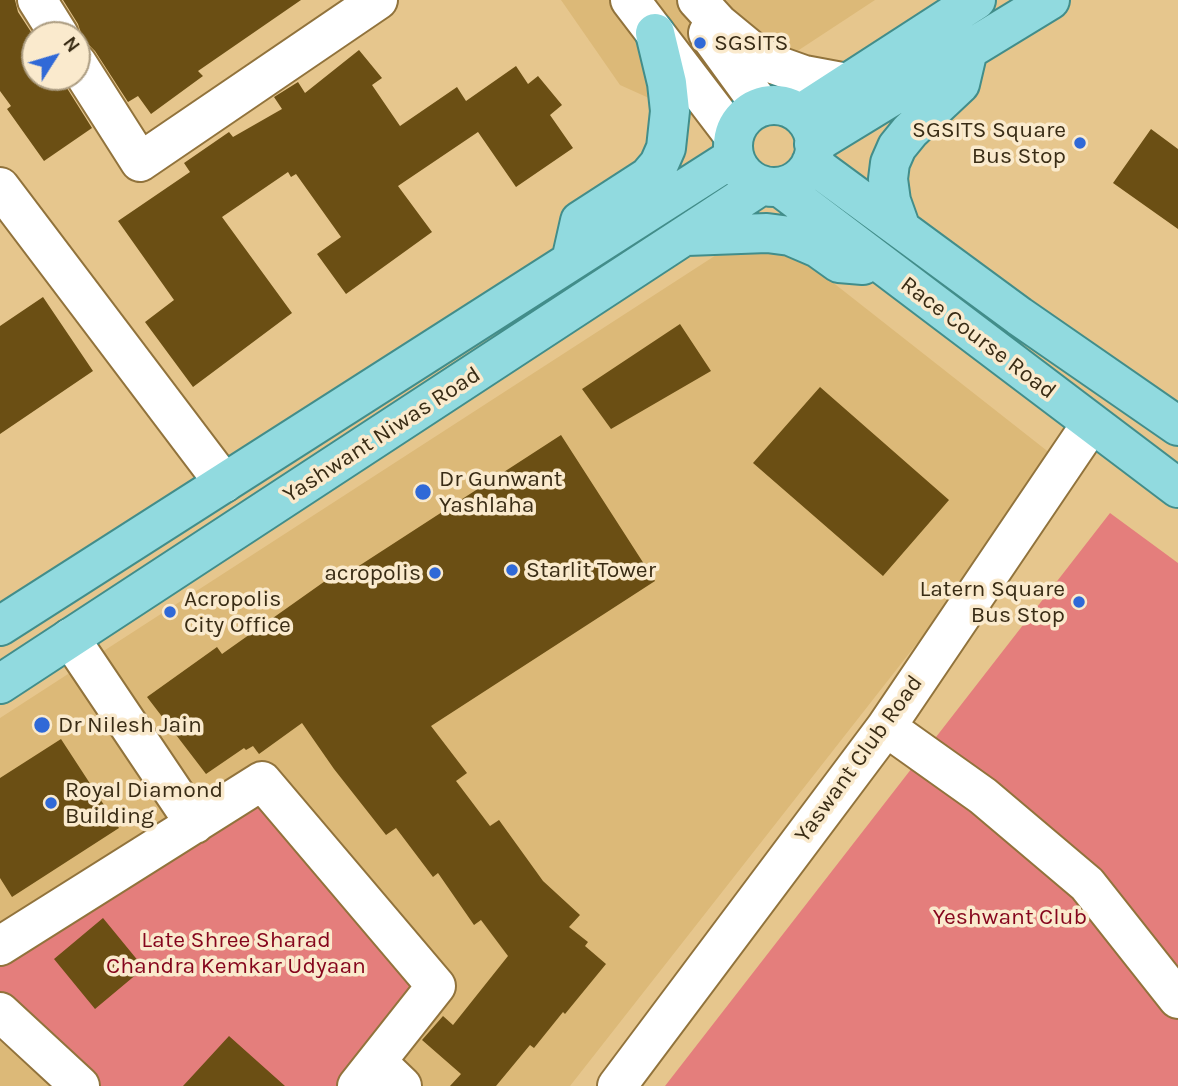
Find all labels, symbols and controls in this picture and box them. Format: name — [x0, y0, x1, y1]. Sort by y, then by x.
north arrow — [21, 21, 91, 91]
place label: SGSITS — [714, 29, 788, 57]
text: N — [58, 33, 84, 57]
marker: SGSITS — [692, 35, 708, 51]
place label: SGSITS Square Bus Stop — [912, 116, 1066, 170]
marker: SGSITS Square Bus Stop — [1072, 135, 1088, 151]
street label: Race Course Road — [895, 271, 1061, 405]
street label: Yashwant Niwas Road — [278, 361, 486, 509]
place label: Dr Gunwant Yashlaha — [439, 465, 562, 519]
marker: Dr Gunwant Yashlaha — [413, 482, 433, 502]
place label: Starlit Tower — [526, 556, 656, 584]
place label: acropolis — [324, 559, 421, 587]
marker: Starlit Tower — [504, 562, 520, 578]
marker: acropolis — [427, 565, 443, 581]
place label: Latern Square Bus Stop — [919, 575, 1065, 629]
place label: Acropolis City Office — [184, 585, 291, 639]
marker: Latern Square Bus Stop — [1071, 594, 1087, 610]
marker: Acropolis City Office — [162, 604, 178, 620]
street label: Yaswant Club Road — [789, 670, 929, 848]
place label: Dr Nilesh Jain — [58, 711, 202, 739]
marker: Dr Nilesh Jain — [32, 715, 52, 735]
place label: Royal Diamond Building — [65, 776, 223, 830]
marker: Royal Diamond Building — [43, 795, 59, 811]
park label: Yeshwant Club — [933, 903, 1087, 931]
park label: Late Shree Sharad Chandra Kemkar Udyaan — [106, 926, 366, 980]

